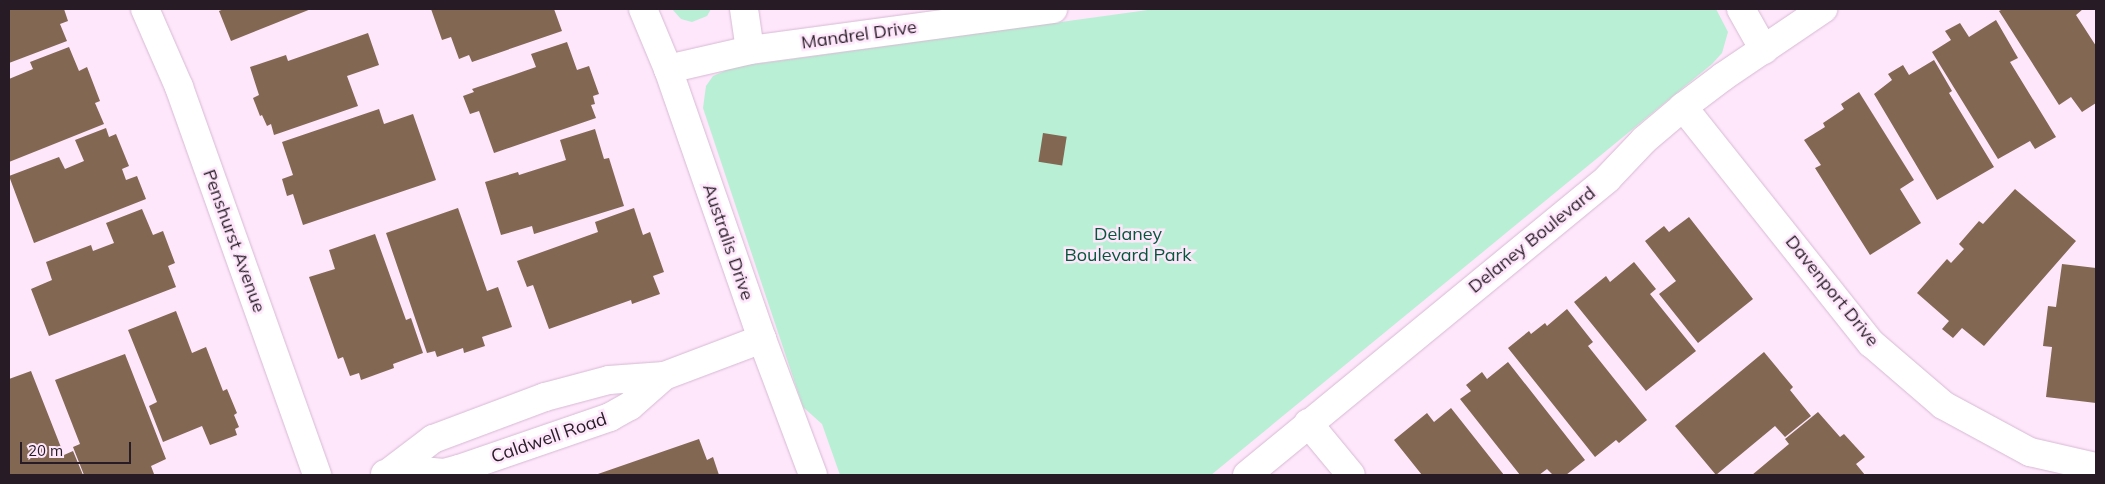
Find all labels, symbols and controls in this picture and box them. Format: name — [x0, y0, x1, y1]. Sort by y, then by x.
street label: Mandrel Drive — [800, 16, 918, 54]
street label: Penshurst Avenue — [198, 167, 270, 315]
street label: Australis Drive — [698, 181, 758, 303]
street label: Delaney Boulevard — [1464, 182, 1600, 298]
park label: Delaney Boulevard Park — [1065, 224, 1191, 266]
street label: Davenport Drive — [1781, 231, 1883, 351]
street label: Caldwell Road — [488, 408, 610, 468]
scale bar — [22, 432, 134, 464]
text: 20 m — [28, 441, 63, 460]

